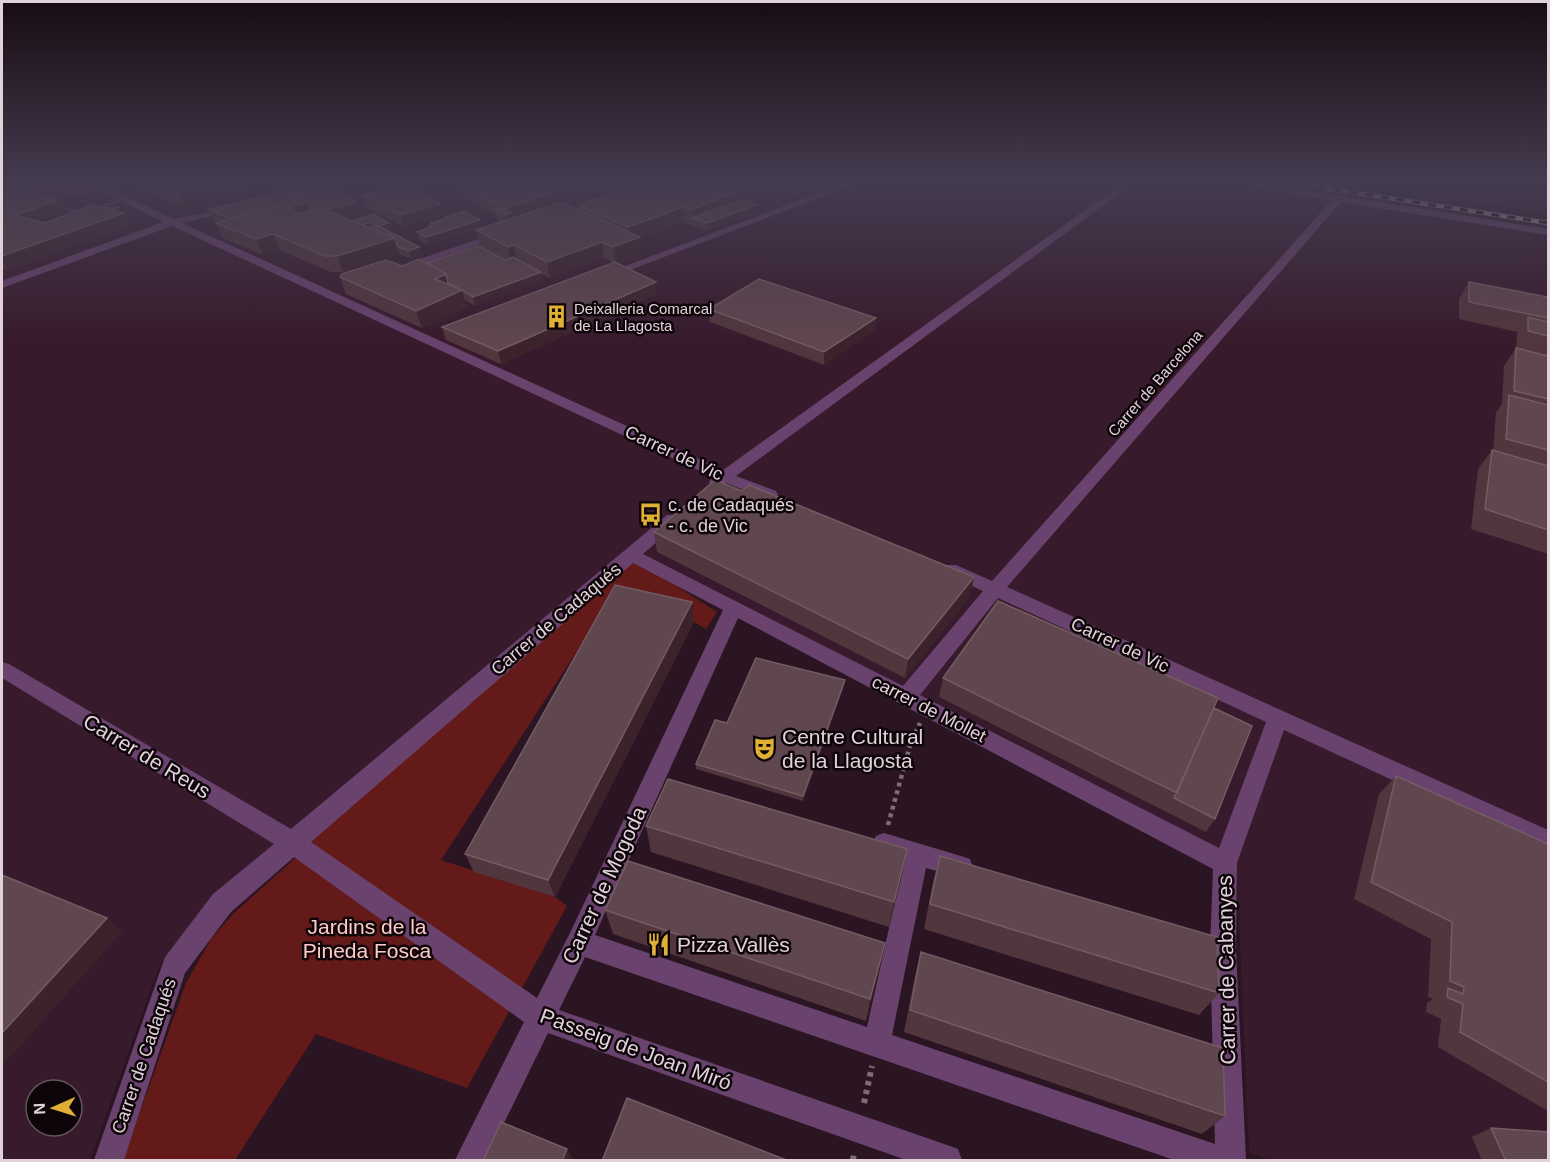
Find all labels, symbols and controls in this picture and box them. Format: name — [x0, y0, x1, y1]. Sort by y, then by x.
place label: Deixalleria Comarcal de La Llagosta — [574, 300, 712, 334]
building icon: Deixalleria Comarcal de La Llagosta — [543, 304, 569, 330]
street label: Carrer de Barcelona — [1104, 326, 1206, 440]
street label: Carrer de Vic — [622, 422, 726, 484]
place label: c. de Cadaqués - c. de Vic — [668, 495, 794, 536]
bus stop icon: c. de Cadaqués - c. de Vic — [637, 502, 663, 528]
street label: Carrer de Cadaqués — [487, 559, 625, 679]
street label: Carrer de Vic — [1068, 614, 1172, 676]
street label: carrer de Mollet — [869, 672, 989, 746]
street label: Carrer de Reus — [80, 709, 214, 803]
place label: Centre Cultural de la Llagosta — [782, 725, 923, 772]
theatre icon: Centre Cultural de la Llagosta — [751, 735, 777, 761]
street label: Carrer de Mogoda — [558, 803, 651, 967]
street label: Carrer de Cabanyes — [1213, 875, 1239, 1065]
park label: Jardins de la Pineda Fosca — [303, 915, 432, 962]
restaurant icon: Pizza Vallès — [646, 931, 672, 957]
place label: Pizza Vallès — [677, 933, 790, 956]
street label: Carrer de Cadaqués — [108, 976, 180, 1136]
street label: Passeig de Joan Miró — [537, 1004, 735, 1094]
north arrow — [24, 1078, 84, 1138]
text: N — [31, 1103, 48, 1115]

